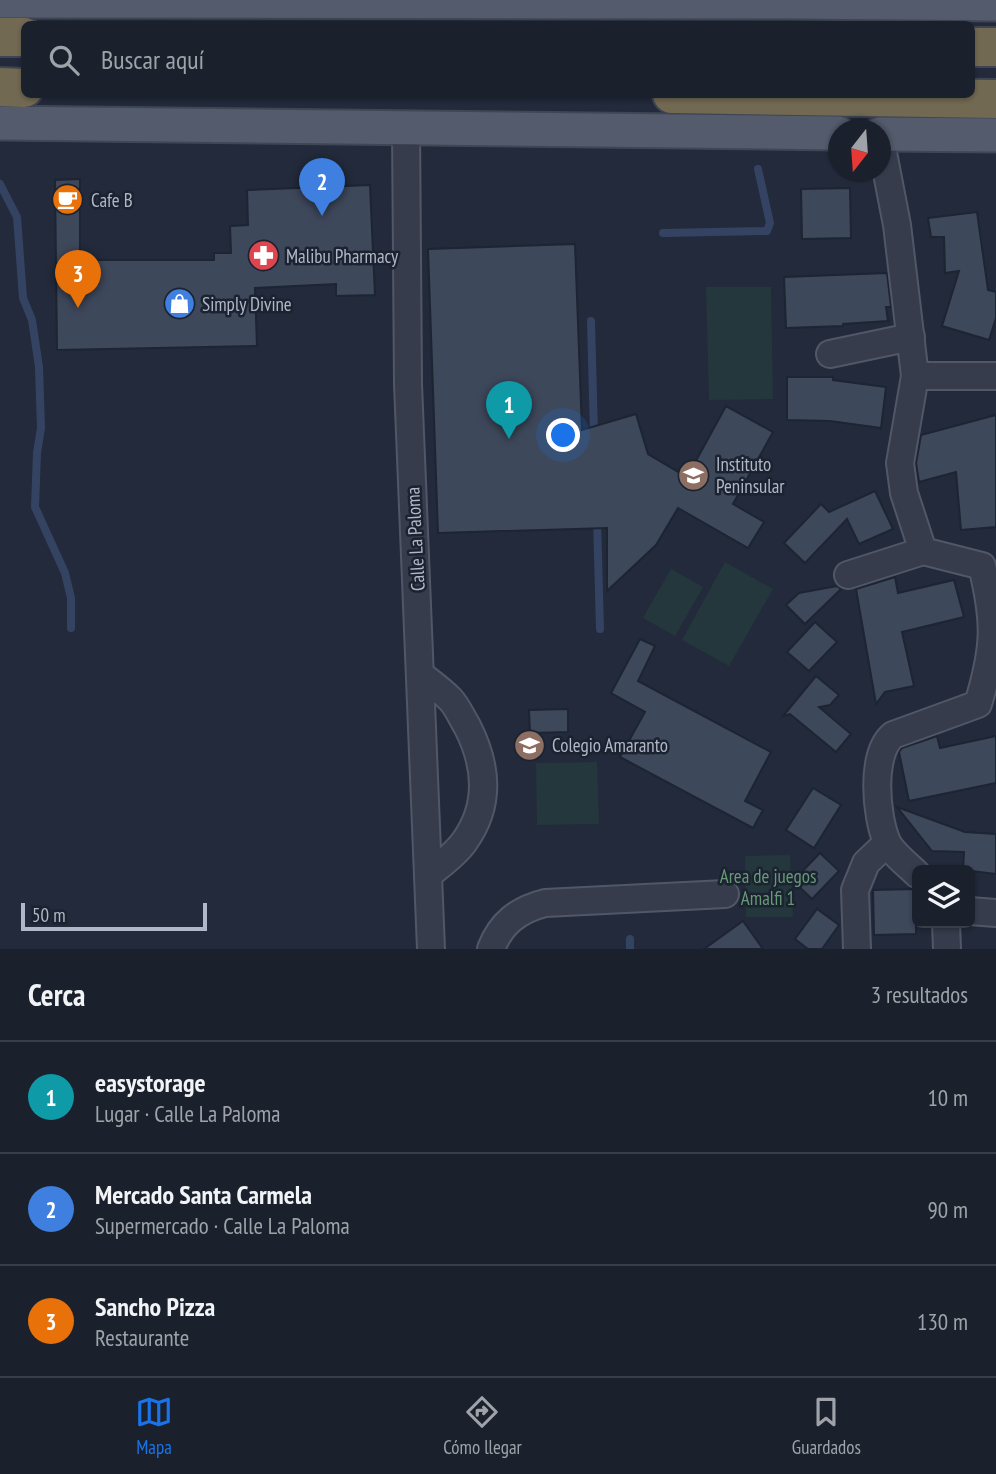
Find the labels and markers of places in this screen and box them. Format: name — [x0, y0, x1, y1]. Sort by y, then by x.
pin: 2 — [299, 158, 345, 216]
cafe icon: Cafe B — [51, 183, 85, 217]
place label: Cafe B — [91, 188, 133, 212]
pharmacy icon: Malibu Pharmacy — [246, 239, 280, 273]
place label: Malibu Pharmacy — [286, 244, 399, 268]
pin: 3 — [55, 250, 101, 308]
shop icon: Simply Divine — [162, 287, 196, 321]
place label: Simply Divine — [202, 292, 292, 316]
pin: 1 — [486, 381, 532, 439]
place label: Instituto Peninsular — [716, 452, 785, 498]
school or university icon: Instituto Peninsular — [676, 458, 710, 492]
school or university icon: Colegio Amaranto — [512, 728, 546, 762]
place label: Colegio Amaranto — [552, 733, 668, 757]

